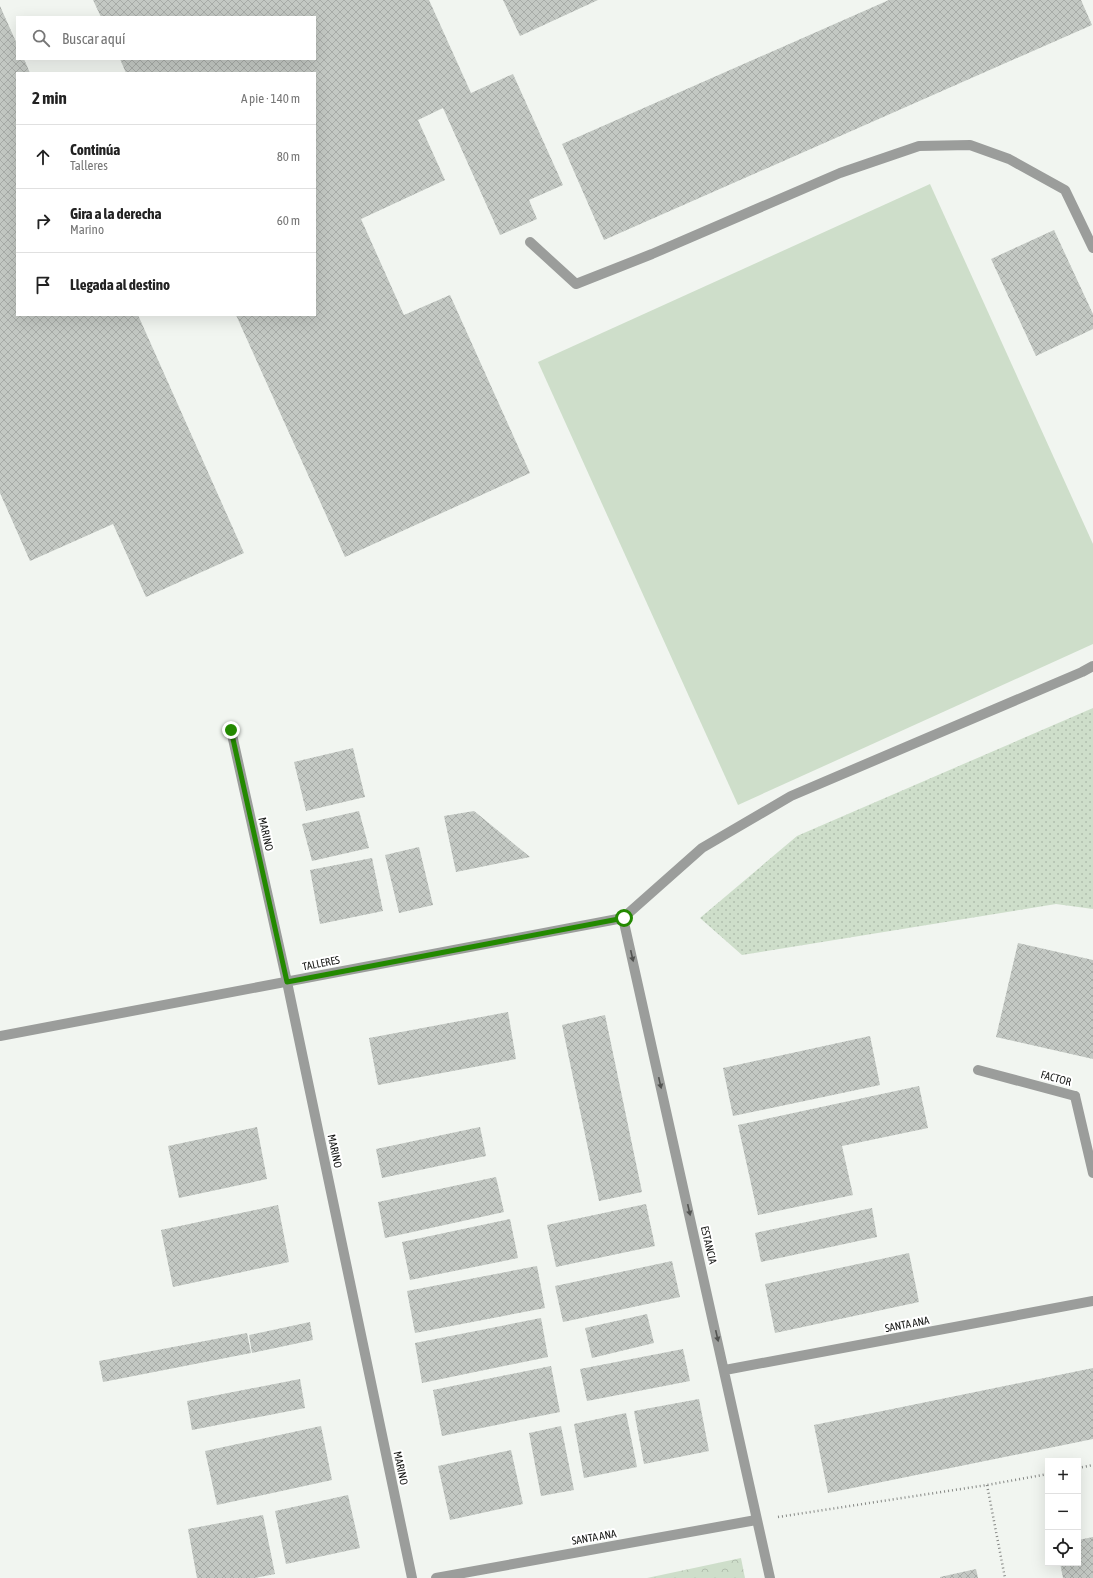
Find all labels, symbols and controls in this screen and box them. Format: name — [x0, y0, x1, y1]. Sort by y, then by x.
search box — [16, 16, 316, 60]
icon: search — [30, 27, 52, 49]
text: Buscar aquí — [62, 30, 125, 47]
text: 2 min — [32, 88, 67, 108]
text: A pie · 140 m — [241, 91, 300, 106]
text: Continúa — [70, 141, 120, 158]
icon: ahead — [32, 146, 54, 168]
text: 80 m — [277, 149, 300, 164]
text: Talleres — [70, 158, 108, 173]
text: Gira a la derecha — [70, 205, 161, 222]
icon: right — [32, 210, 54, 232]
text: 60 m — [277, 213, 300, 228]
text: Marino — [70, 222, 104, 237]
icon: arrive — [32, 274, 54, 296]
text: Llegada al destino — [70, 276, 170, 293]
route end — [222, 721, 240, 739]
street label: MARINO — [256, 816, 276, 852]
route start — [615, 909, 633, 927]
one-way arrow — [629, 950, 635, 962]
street label: TALLERES — [301, 953, 341, 972]
street label: FACTOR — [1039, 1068, 1073, 1088]
one-way arrow — [658, 1076, 664, 1089]
street label: MARINO — [326, 1133, 344, 1169]
one-way arrow — [686, 1203, 692, 1216]
street label: ESTANCIA — [699, 1225, 719, 1266]
street label: SANTA ANA — [884, 1314, 931, 1334]
one-way arrow — [715, 1330, 721, 1343]
street label: MARINO — [392, 1450, 410, 1486]
map controls — [1045, 1458, 1081, 1566]
button: + — [1045, 1458, 1081, 1494]
button: − — [1045, 1494, 1081, 1530]
street label: SANTA ANA — [571, 1527, 618, 1547]
button: locate — [1045, 1530, 1081, 1566]

